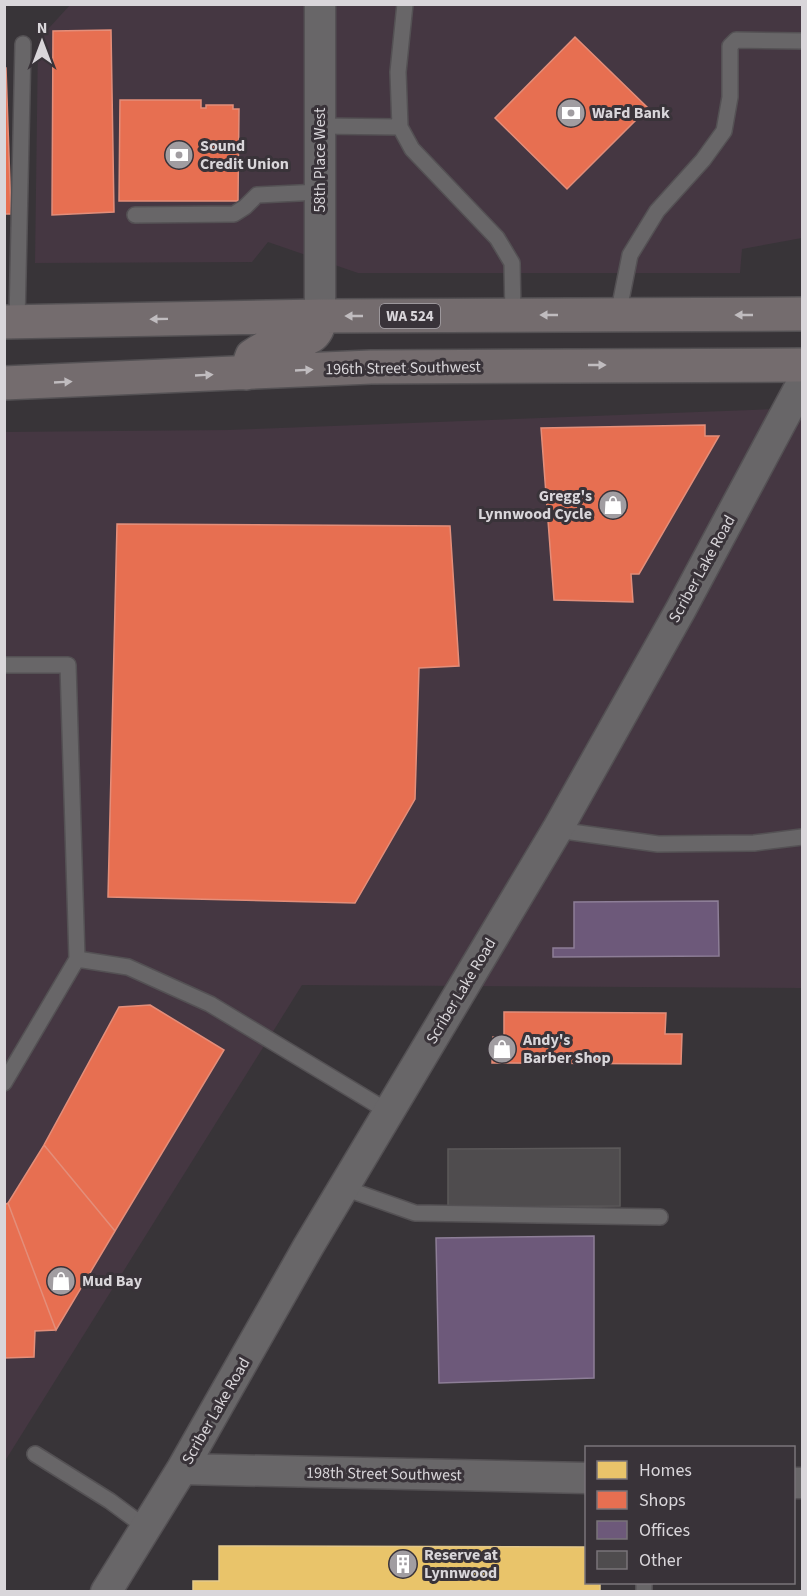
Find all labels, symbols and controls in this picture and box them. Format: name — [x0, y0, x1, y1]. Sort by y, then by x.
north arrow — [12, 12, 72, 72]
text: N — [37, 17, 47, 39]
bank icon: WaFd Bank — [555, 97, 587, 129]
place label: WaFd Bank — [592, 102, 670, 124]
street label: 58th Place West — [309, 107, 331, 212]
place label: Sound Credit Union — [200, 135, 289, 175]
bank icon: Sound Credit Union — [163, 139, 195, 171]
road number: WA 524 — [380, 304, 440, 328]
one-way arrow — [540, 310, 559, 320]
one-way arrow — [735, 310, 754, 320]
one-way arrow — [345, 311, 364, 321]
one-way arrow — [150, 314, 169, 324]
street label: 196th Street Southwest — [325, 356, 482, 380]
one-way arrow — [587, 361, 606, 370]
one-way arrow — [295, 366, 314, 375]
one-way arrow — [194, 370, 213, 379]
one-way arrow — [53, 377, 72, 386]
place label: Gregg's Lynnwood Cycle — [478, 485, 592, 525]
shop icon: Gregg's Lynnwood Cycle — [597, 489, 629, 521]
street label: Scriber Lake Road — [663, 511, 741, 627]
street label: Scriber Lake Road — [421, 934, 501, 1048]
place label: Andy's Barber Shop — [522, 1029, 611, 1069]
shop icon: Andy's Barber Shop — [486, 1033, 518, 1065]
shop icon: Mud Bay — [45, 1265, 77, 1297]
place label: Mud Bay — [82, 1270, 143, 1292]
street label: Scriber Lake Road — [177, 1354, 255, 1468]
legend — [585, 1446, 795, 1584]
text: Homes — [639, 1458, 692, 1483]
street label: 198th Street Southwest — [306, 1462, 463, 1486]
text: Shops — [639, 1488, 686, 1513]
text: Offices — [639, 1518, 690, 1543]
place label: Reserve at Lynnwood — [424, 1544, 498, 1584]
building icon: Reserve at Lynnwood — [387, 1548, 419, 1580]
text: Other — [639, 1548, 683, 1573]

